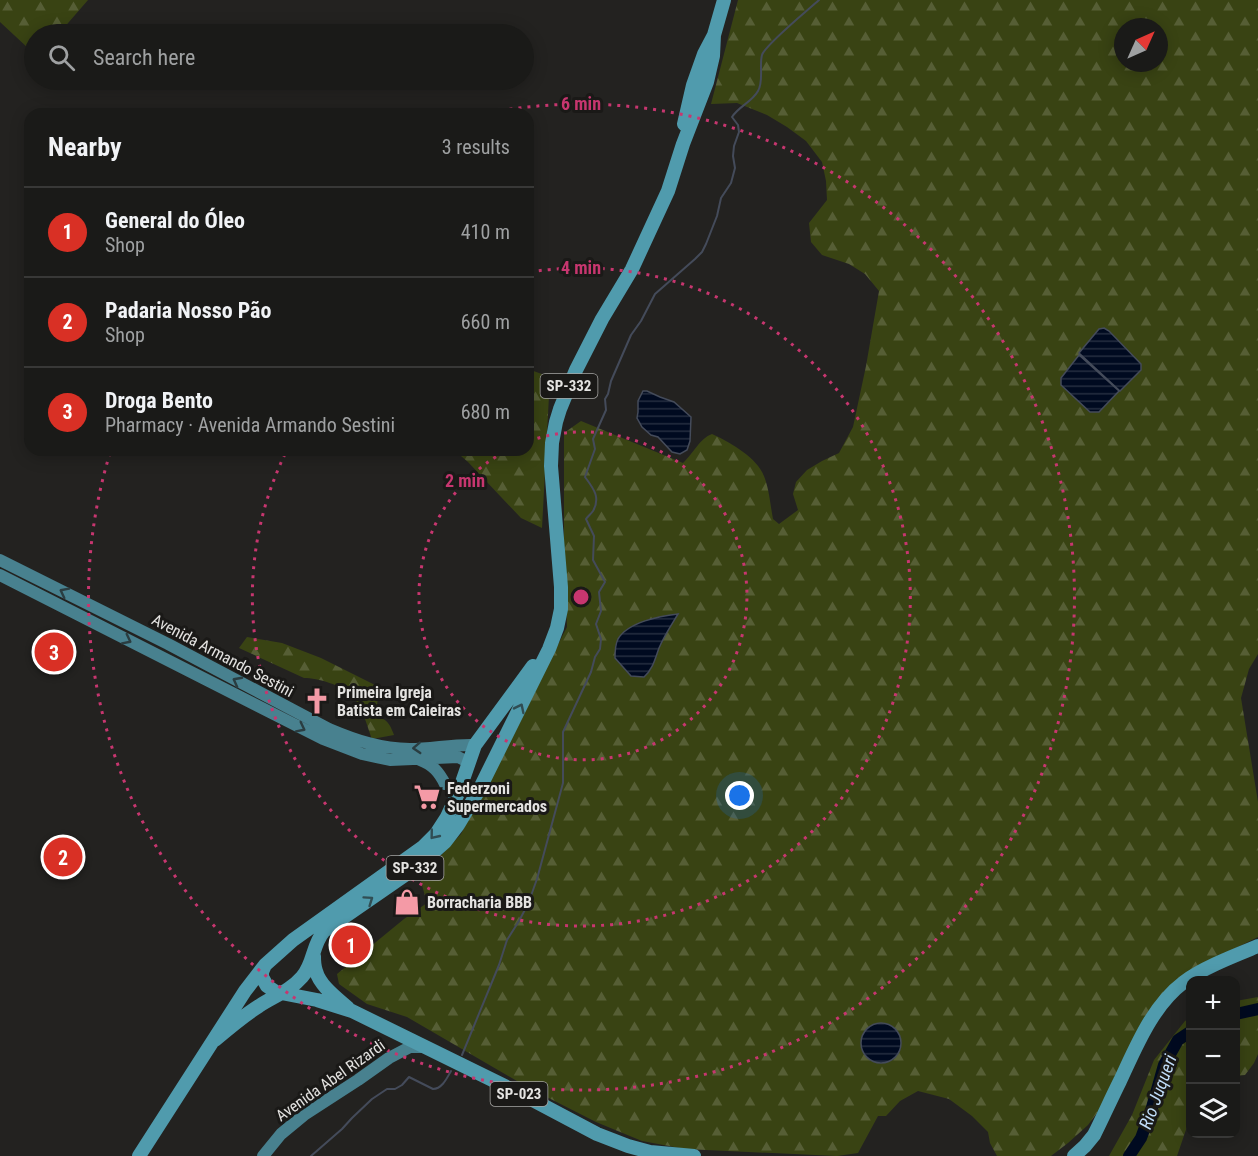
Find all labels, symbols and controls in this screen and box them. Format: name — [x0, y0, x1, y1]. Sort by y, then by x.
north arrow — [1114, 18, 1168, 72]
search box — [24, 24, 534, 90]
icon: search — [45, 41, 78, 74]
text: Search here — [93, 45, 195, 70]
text: 6 min — [561, 93, 601, 114]
text: Nearby — [48, 132, 122, 162]
text: 3 results — [442, 135, 510, 159]
text: General do Óleo — [105, 208, 245, 233]
text: 1 — [62, 220, 73, 244]
text: 410 m — [461, 220, 510, 244]
text: Shop — [105, 233, 145, 257]
text: 4 min — [561, 257, 601, 278]
text: Padaria Nosso Pão — [105, 298, 271, 323]
text: 2 — [62, 310, 73, 334]
text: 660 m — [461, 310, 510, 334]
text: Shop — [105, 323, 145, 347]
road number: SP-332 — [540, 374, 598, 398]
text: Droga Bento — [105, 388, 213, 413]
text: 3 — [62, 400, 73, 424]
text: 680 m — [461, 400, 510, 424]
text: Pharmacy · Avenida Armando Sestini — [105, 413, 395, 437]
text: 2 min — [445, 470, 485, 491]
centre of rings — [571, 587, 591, 607]
one-way arrow — [59, 588, 70, 599]
street label: Avenida Armando Sestini — [149, 610, 297, 701]
pin: 3 — [34, 630, 74, 674]
one-way arrow — [121, 632, 132, 644]
one-way arrow — [233, 677, 244, 688]
place label: Primeira Igreja Batista em Caieiras — [337, 683, 461, 720]
church icon: Primeira Igreja Batista em Caieiras — [302, 686, 332, 716]
one-way arrow — [512, 704, 524, 715]
one-way arrow — [295, 721, 305, 732]
one-way arrow — [413, 741, 422, 754]
place label: Federzoni Supermercados — [447, 779, 547, 816]
your location — [725, 781, 754, 810]
supermarket icon: Federzoni Supermercados — [412, 782, 442, 812]
one-way arrow — [431, 828, 442, 839]
pin: 2 — [44, 834, 82, 880]
road number: SP-332 — [386, 856, 444, 880]
shop icon: Borracharia BBB — [392, 887, 422, 917]
place label: Borracharia BBB — [427, 893, 532, 912]
one-way arrow — [362, 896, 373, 907]
pin: 1 — [332, 922, 370, 968]
map controls — [1186, 976, 1240, 1138]
button: + — [1186, 976, 1240, 1030]
button: − — [1186, 1030, 1240, 1084]
street label: Avenida Abel Rizardi — [272, 1036, 389, 1125]
water label: Rio Juqueri — [1134, 1051, 1181, 1132]
road number: SP-023 — [490, 1082, 548, 1106]
button: layers — [1186, 1084, 1240, 1138]

